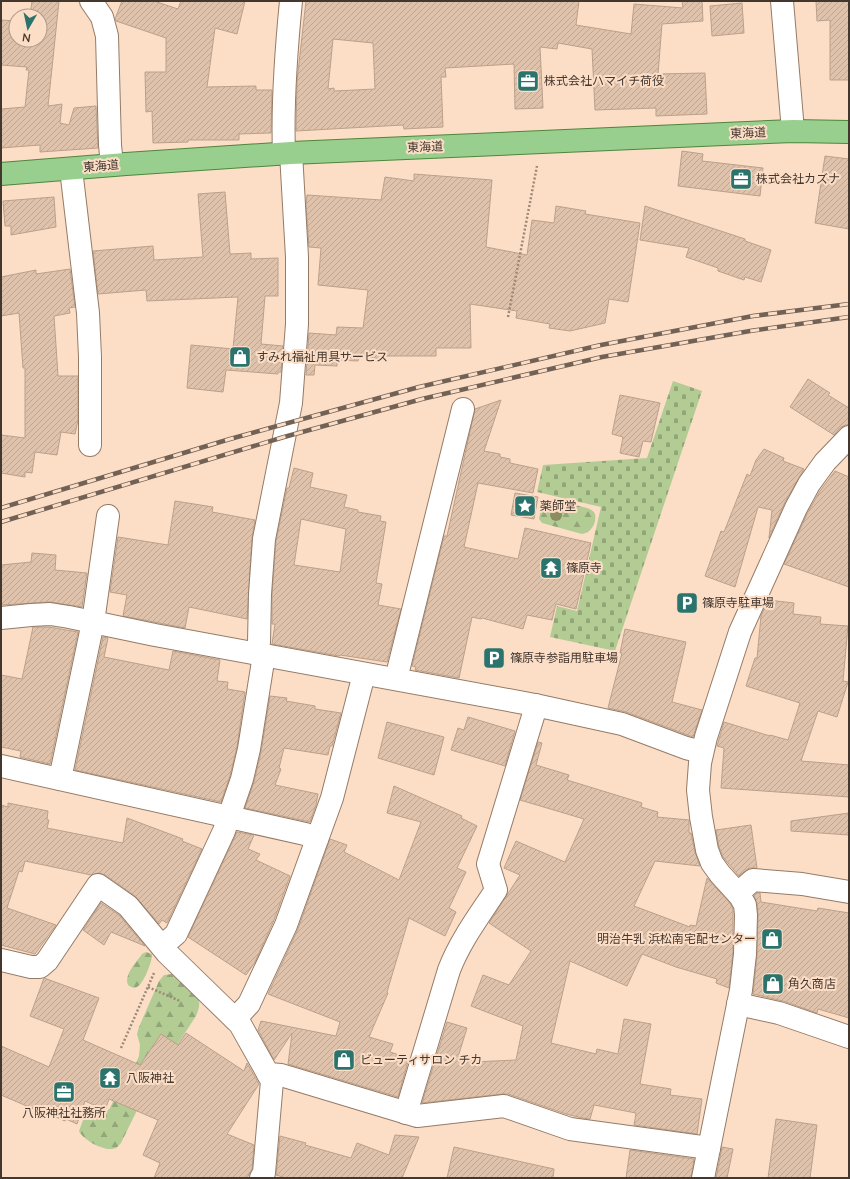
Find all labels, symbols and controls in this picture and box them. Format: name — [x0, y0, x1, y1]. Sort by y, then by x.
north arrow — [8, 8, 48, 48]
text: N — [21, 31, 32, 45]
office icon: 株式会社ハマイチ荷役 — [515, 68, 541, 94]
place label: 株式会社ハマイチ荷役 — [544, 73, 664, 88]
street label: 東海道 — [730, 124, 766, 141]
street label: 東海道 — [407, 138, 443, 155]
street label: 東海道 — [82, 156, 120, 175]
office icon: 株式会社カズナ — [728, 166, 754, 192]
place label: 株式会社カズナ — [756, 171, 840, 186]
shop icon: すみれ福祉用具サービス — [227, 344, 253, 370]
place label: すみれ福祉用具サービス — [256, 349, 388, 364]
place icon: 薬師堂 — [512, 493, 538, 519]
place label: 薬師堂 — [540, 498, 576, 513]
temple icon: 篠原寺 — [538, 555, 564, 581]
place label: 篠原寺 — [566, 560, 602, 575]
parking icon: 篠原寺駐車場 — [674, 590, 700, 616]
place label: 篠原寺駐車場 — [702, 595, 774, 610]
parking icon: 篠原寺参詣用駐車場 — [481, 645, 507, 671]
place label: 篠原寺参詣用駐車場 — [510, 650, 618, 665]
shop icon: 明治牛乳 浜松南宅配センター — [759, 926, 785, 952]
place label: 明治牛乳 浜松南宅配センター — [597, 931, 756, 946]
shop icon: 角久商店 — [760, 971, 786, 997]
place label: 角久商店 — [788, 976, 836, 991]
shop icon: ビューティサロン チカ — [331, 1047, 357, 1073]
place label: ビューティサロン チカ — [360, 1052, 482, 1067]
temple icon: 八阪神社 — [97, 1065, 123, 1091]
place label: 八阪神社 — [126, 1070, 174, 1085]
office icon: 八阪神社社務所 — [51, 1079, 77, 1105]
place label: 八阪神社社務所 — [22, 1105, 106, 1120]

